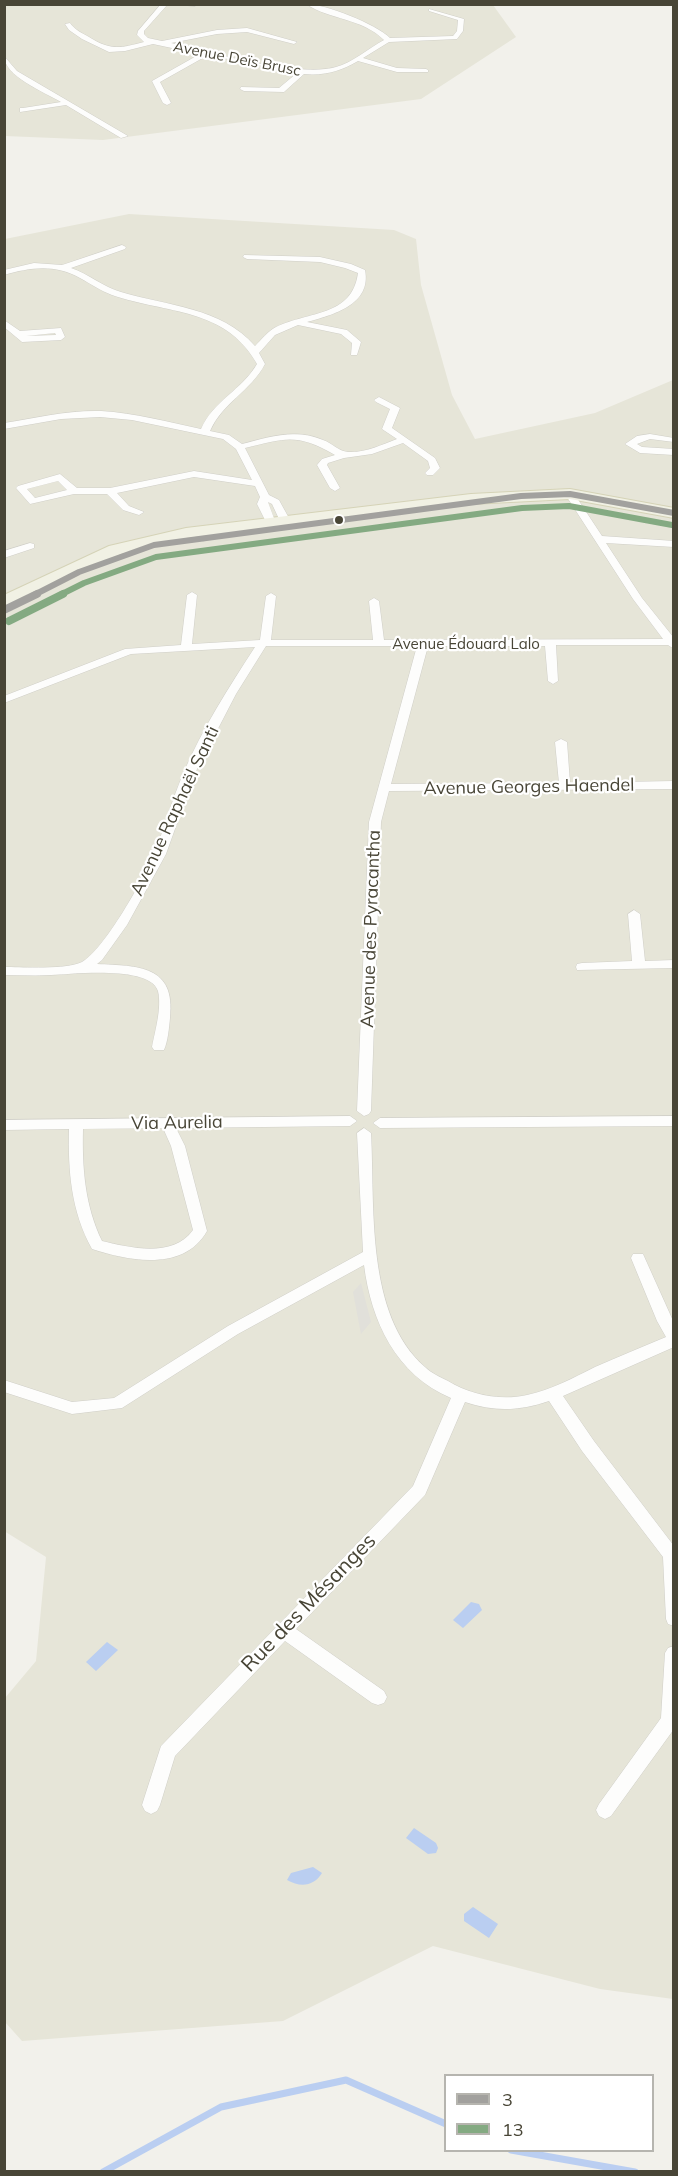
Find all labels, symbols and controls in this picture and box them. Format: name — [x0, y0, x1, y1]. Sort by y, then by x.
street label: Avenue Deïs Brusc — [172, 38, 302, 80]
unlabelled marker — [333, 514, 345, 526]
street label: Avenue Édouard Lalo — [392, 635, 540, 653]
street label: Avenue Raphaël Santi — [126, 723, 224, 899]
street label: Avenue Georges Haendel — [423, 774, 635, 800]
street label: Avenue des Pyracantha — [357, 830, 385, 1028]
street label: Via Aurelia — [131, 1111, 223, 1135]
street label: Rue des Mésanges — [236, 1529, 382, 1677]
legend — [444, 2074, 654, 2152]
text: 3 — [502, 2088, 513, 2111]
text: 13 — [502, 2118, 524, 2141]

